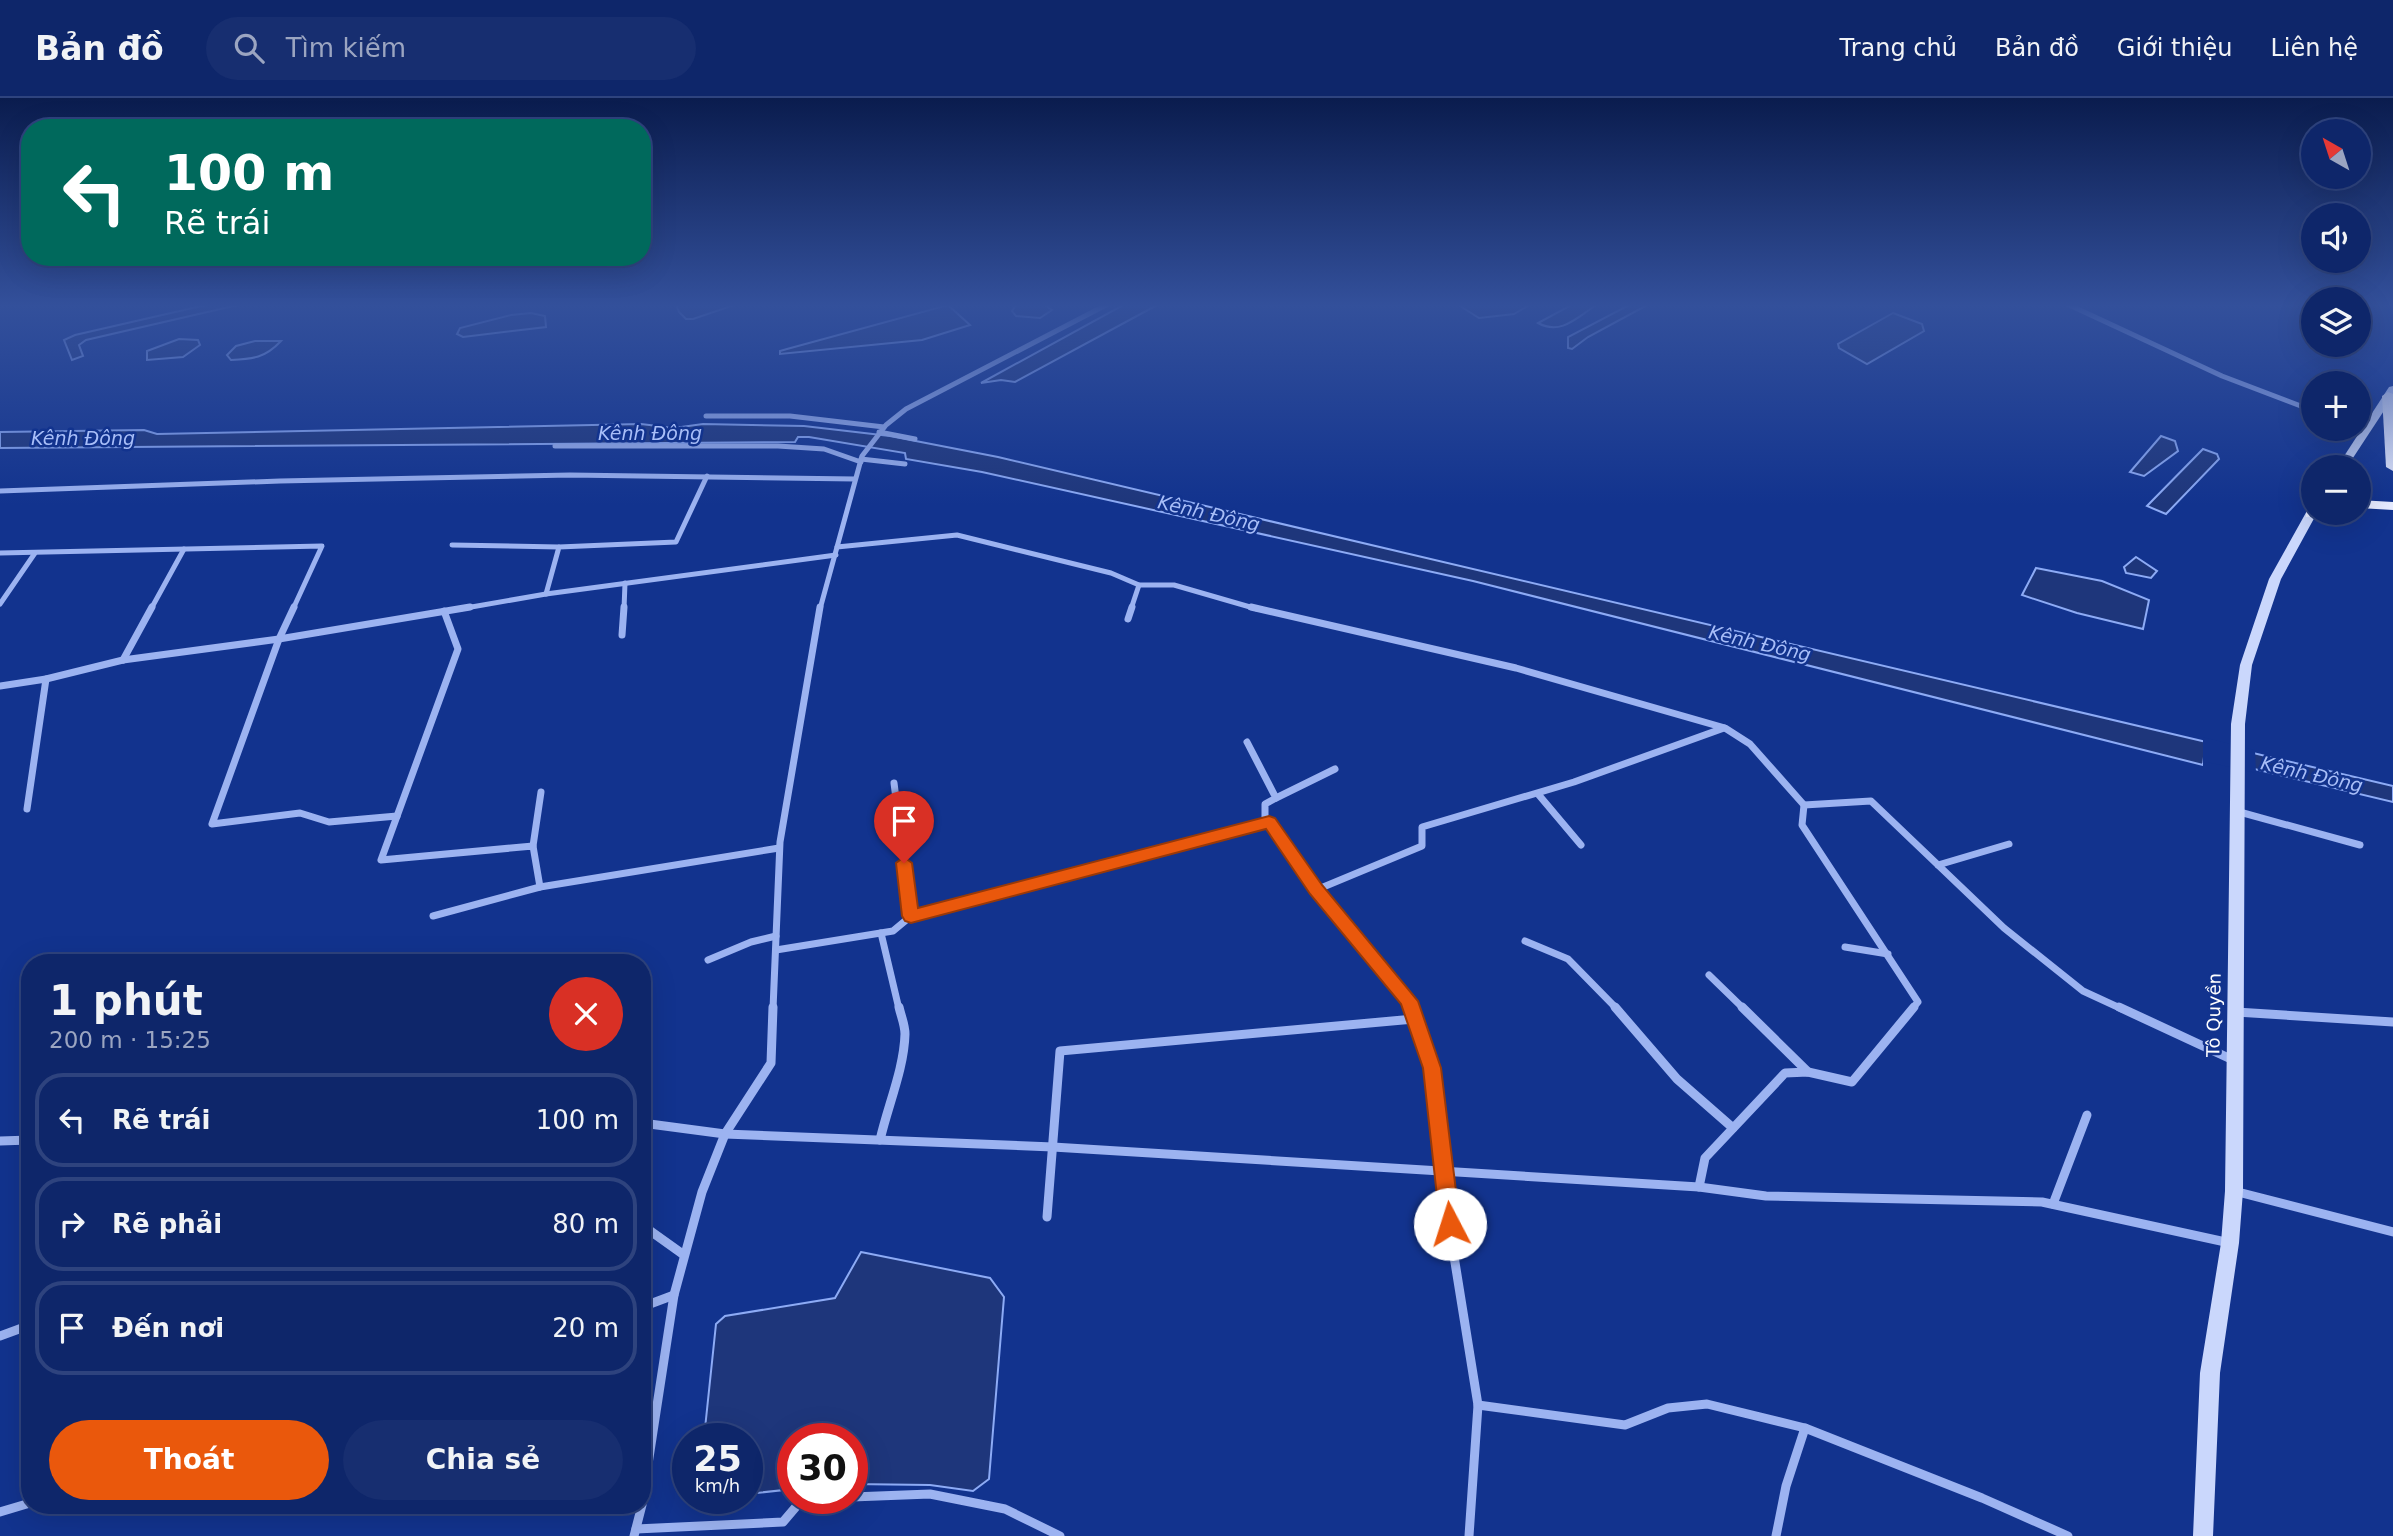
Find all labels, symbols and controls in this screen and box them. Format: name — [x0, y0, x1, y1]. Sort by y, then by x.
search box — [206, 17, 696, 80]
text: Bản đồ — [35, 29, 164, 68]
icon: search — [230, 29, 268, 67]
text: Tìm kiếm — [286, 33, 406, 63]
text: Trang chủ — [1840, 34, 1957, 62]
text: Bản đồ — [1995, 34, 2079, 62]
text: Giới thiệu — [2117, 34, 2232, 62]
text: Liên hệ — [2270, 34, 2358, 62]
north arrow — [2301, 119, 2371, 189]
map controls — [2301, 119, 2371, 525]
text: 100 m — [164, 145, 334, 202]
icon: left — [49, 147, 140, 238]
button: sound — [2301, 203, 2371, 273]
text: Rẽ trái — [164, 204, 270, 242]
button: layers — [2301, 287, 2371, 357]
button: + — [2301, 371, 2371, 441]
water label: Kênh Đông — [598, 422, 702, 444]
water label: Kênh Đông — [31, 427, 135, 449]
button: − — [2301, 455, 2371, 525]
water label: Kênh Đông — [1156, 491, 1262, 535]
water label: Kênh Đông — [1707, 621, 1813, 665]
water label: Kênh Đông — [2259, 752, 2365, 796]
pin — [874, 791, 934, 863]
icon: arrive — [885, 802, 923, 840]
street label: Tô Quyền — [2202, 973, 2225, 1058]
text: 1 phút — [49, 976, 203, 1025]
button: close — [549, 977, 623, 1051]
text: 200 m · 15:25 — [49, 1027, 211, 1053]
icon: left — [53, 1101, 91, 1139]
text: Rẽ trái — [112, 1105, 210, 1135]
text: 100 m — [536, 1105, 619, 1135]
position arrow — [1413, 1187, 1487, 1261]
icon: right — [53, 1205, 91, 1243]
text: Rẽ phải — [112, 1209, 222, 1239]
text: 80 m — [552, 1209, 619, 1239]
icon: arrive — [53, 1309, 91, 1347]
text: Đến nơi — [112, 1313, 224, 1343]
text: 20 m — [552, 1313, 619, 1343]
button: Thoát — [49, 1420, 329, 1500]
button: Chia sẻ — [343, 1420, 623, 1500]
speed limit sign: 30 — [777, 1423, 868, 1514]
text: 25 — [693, 1439, 742, 1479]
text: km/h — [695, 1475, 740, 1496]

